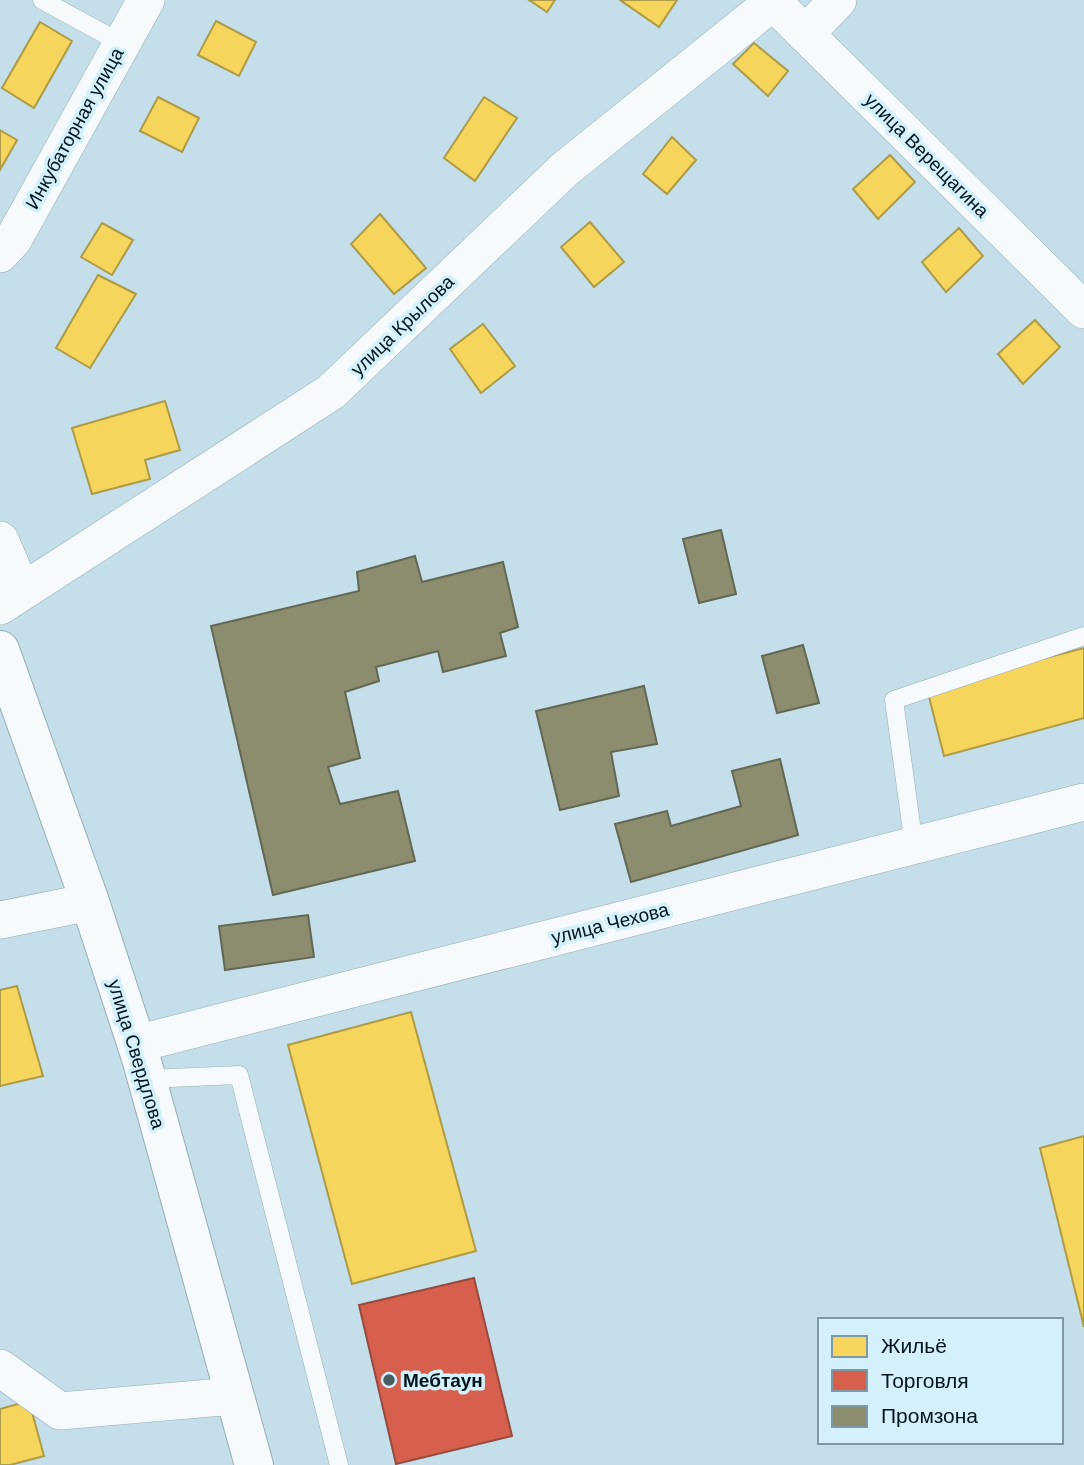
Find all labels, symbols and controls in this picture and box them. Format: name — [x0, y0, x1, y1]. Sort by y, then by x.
street label: Инкубаторная улица — [20, 43, 130, 214]
street label: улица Верещагина — [859, 88, 995, 223]
street label: улица Крылова — [345, 269, 460, 381]
street label: улица Чехова — [549, 897, 672, 950]
street label: улица Свердлова — [102, 976, 171, 1132]
legend — [818, 1318, 1063, 1444]
text: Жильё — [881, 1332, 947, 1360]
text: Торговля — [881, 1367, 969, 1395]
place label: Мебтаун — [403, 1368, 483, 1393]
marker: Мебтаун — [381, 1372, 397, 1388]
text: Промзона — [881, 1402, 978, 1430]

